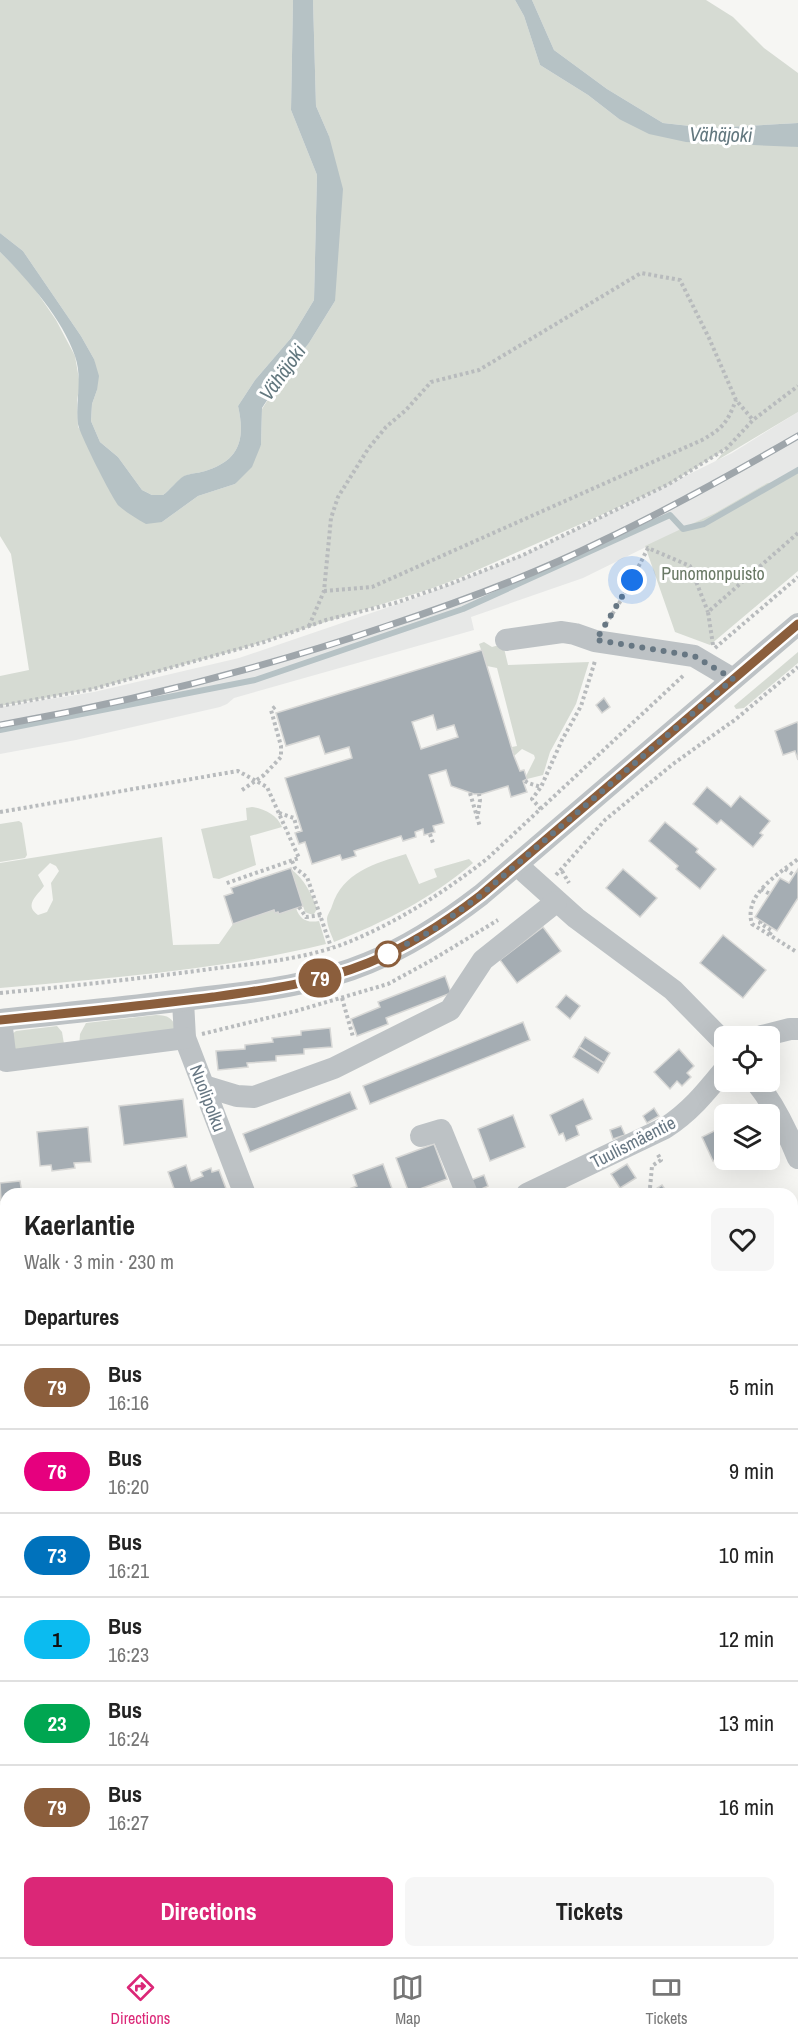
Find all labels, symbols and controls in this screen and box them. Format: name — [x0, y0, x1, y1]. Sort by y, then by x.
water label: Vähäjoki — [689, 120, 753, 148]
water label: Vähäjoki — [253, 338, 312, 405]
park label: Punomonpuisto — [661, 561, 765, 586]
your location — [617, 565, 647, 595]
unlabelled marker — [375, 941, 401, 967]
line badge: 79 — [293, 958, 347, 998]
text: 79 — [310, 964, 330, 993]
map controls — [714, 1026, 780, 1170]
button: locate — [714, 1026, 780, 1092]
street label: Nuolipolku — [184, 1061, 232, 1135]
button: layers — [714, 1104, 780, 1170]
street label: Tuulismäentie — [586, 1110, 680, 1174]
text: Kaerlantie — [24, 1206, 135, 1244]
button: heart — [711, 1208, 774, 1271]
text: Walk · 3 min · 230 m — [24, 1248, 174, 1275]
text: Departures — [24, 1302, 119, 1332]
text: Bus — [108, 1359, 142, 1389]
text: 5 min — [729, 1372, 774, 1402]
text: 79 — [47, 1373, 67, 1402]
text: 16:16 — [108, 1389, 149, 1416]
text: Bus — [108, 1443, 142, 1473]
text: 9 min — [729, 1456, 774, 1486]
text: 76 — [47, 1457, 67, 1486]
text: 16:20 — [108, 1473, 149, 1500]
text: Bus — [108, 1527, 142, 1557]
text: 10 min — [719, 1540, 774, 1570]
text: 73 — [47, 1541, 67, 1570]
text: 16:21 — [108, 1557, 149, 1584]
text: Bus — [108, 1611, 142, 1641]
text: 12 min — [719, 1624, 774, 1654]
text: 1 — [52, 1625, 62, 1654]
text: 16:23 — [108, 1641, 149, 1668]
text: Bus — [108, 1695, 142, 1725]
text: 13 min — [719, 1708, 774, 1738]
text: 23 — [47, 1709, 67, 1738]
text: 16:24 — [108, 1725, 149, 1752]
text: Bus — [108, 1779, 142, 1809]
text: 16 min — [719, 1792, 774, 1822]
text: 79 — [47, 1793, 67, 1822]
text: 16:27 — [108, 1809, 149, 1836]
button: Directions — [24, 1877, 393, 1946]
button: Tickets — [405, 1877, 774, 1946]
tab: Directions — [111, 1971, 170, 2029]
tab: Map — [391, 1971, 424, 2029]
tab: Tickets — [645, 1971, 687, 2029]

